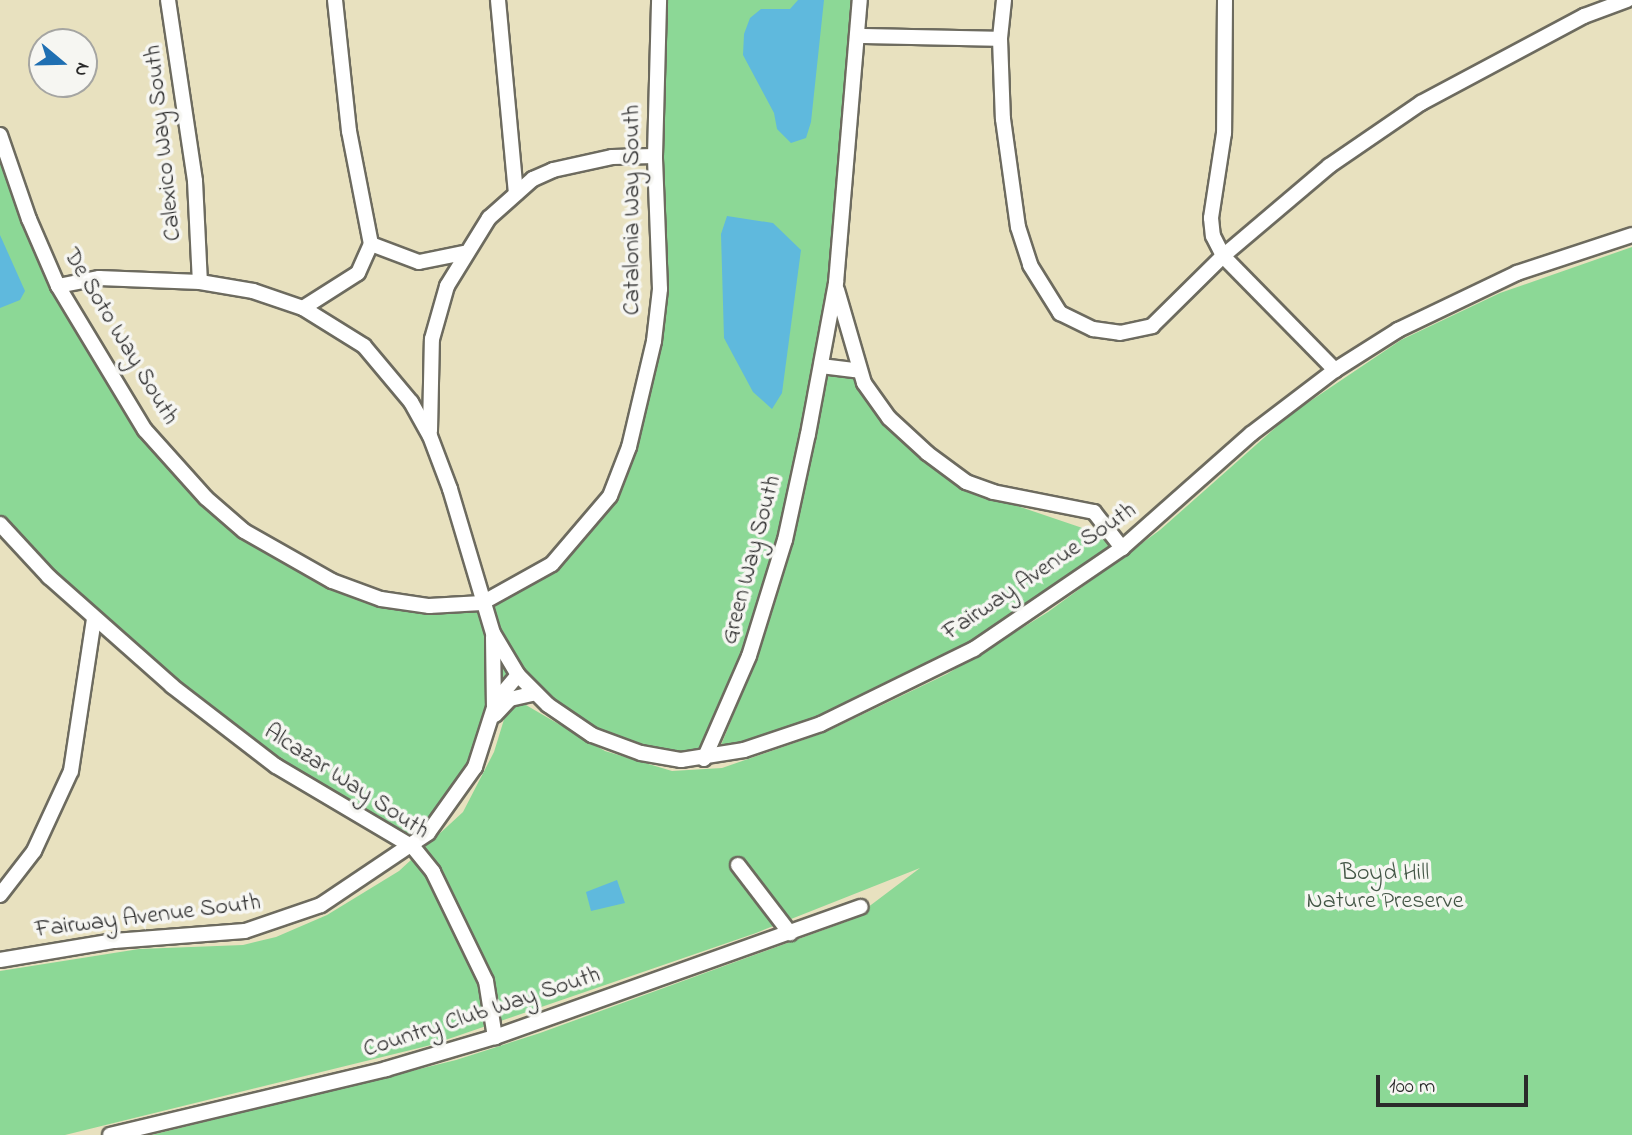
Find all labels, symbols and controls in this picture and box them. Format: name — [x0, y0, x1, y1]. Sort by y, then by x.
north arrow — [28, 28, 98, 98]
street label: Calexico Way South — [139, 44, 189, 242]
text: N — [67, 59, 96, 80]
street label: Catalonia Way South — [619, 105, 647, 315]
street label: De Soto Way South — [56, 244, 184, 430]
street label: Green Way South — [716, 472, 788, 648]
street label: Fairway Avenue South — [938, 497, 1142, 647]
street label: Alcazar Way South — [258, 718, 434, 846]
park label: Boyd Hill Nature Preserve — [1307, 860, 1463, 916]
street label: Fairway Avenue South — [34, 889, 262, 945]
street label: Country Club Way South — [360, 961, 604, 1065]
scale bar — [1380, 1062, 1532, 1106]
text: 100 m — [1389, 1072, 1435, 1102]

